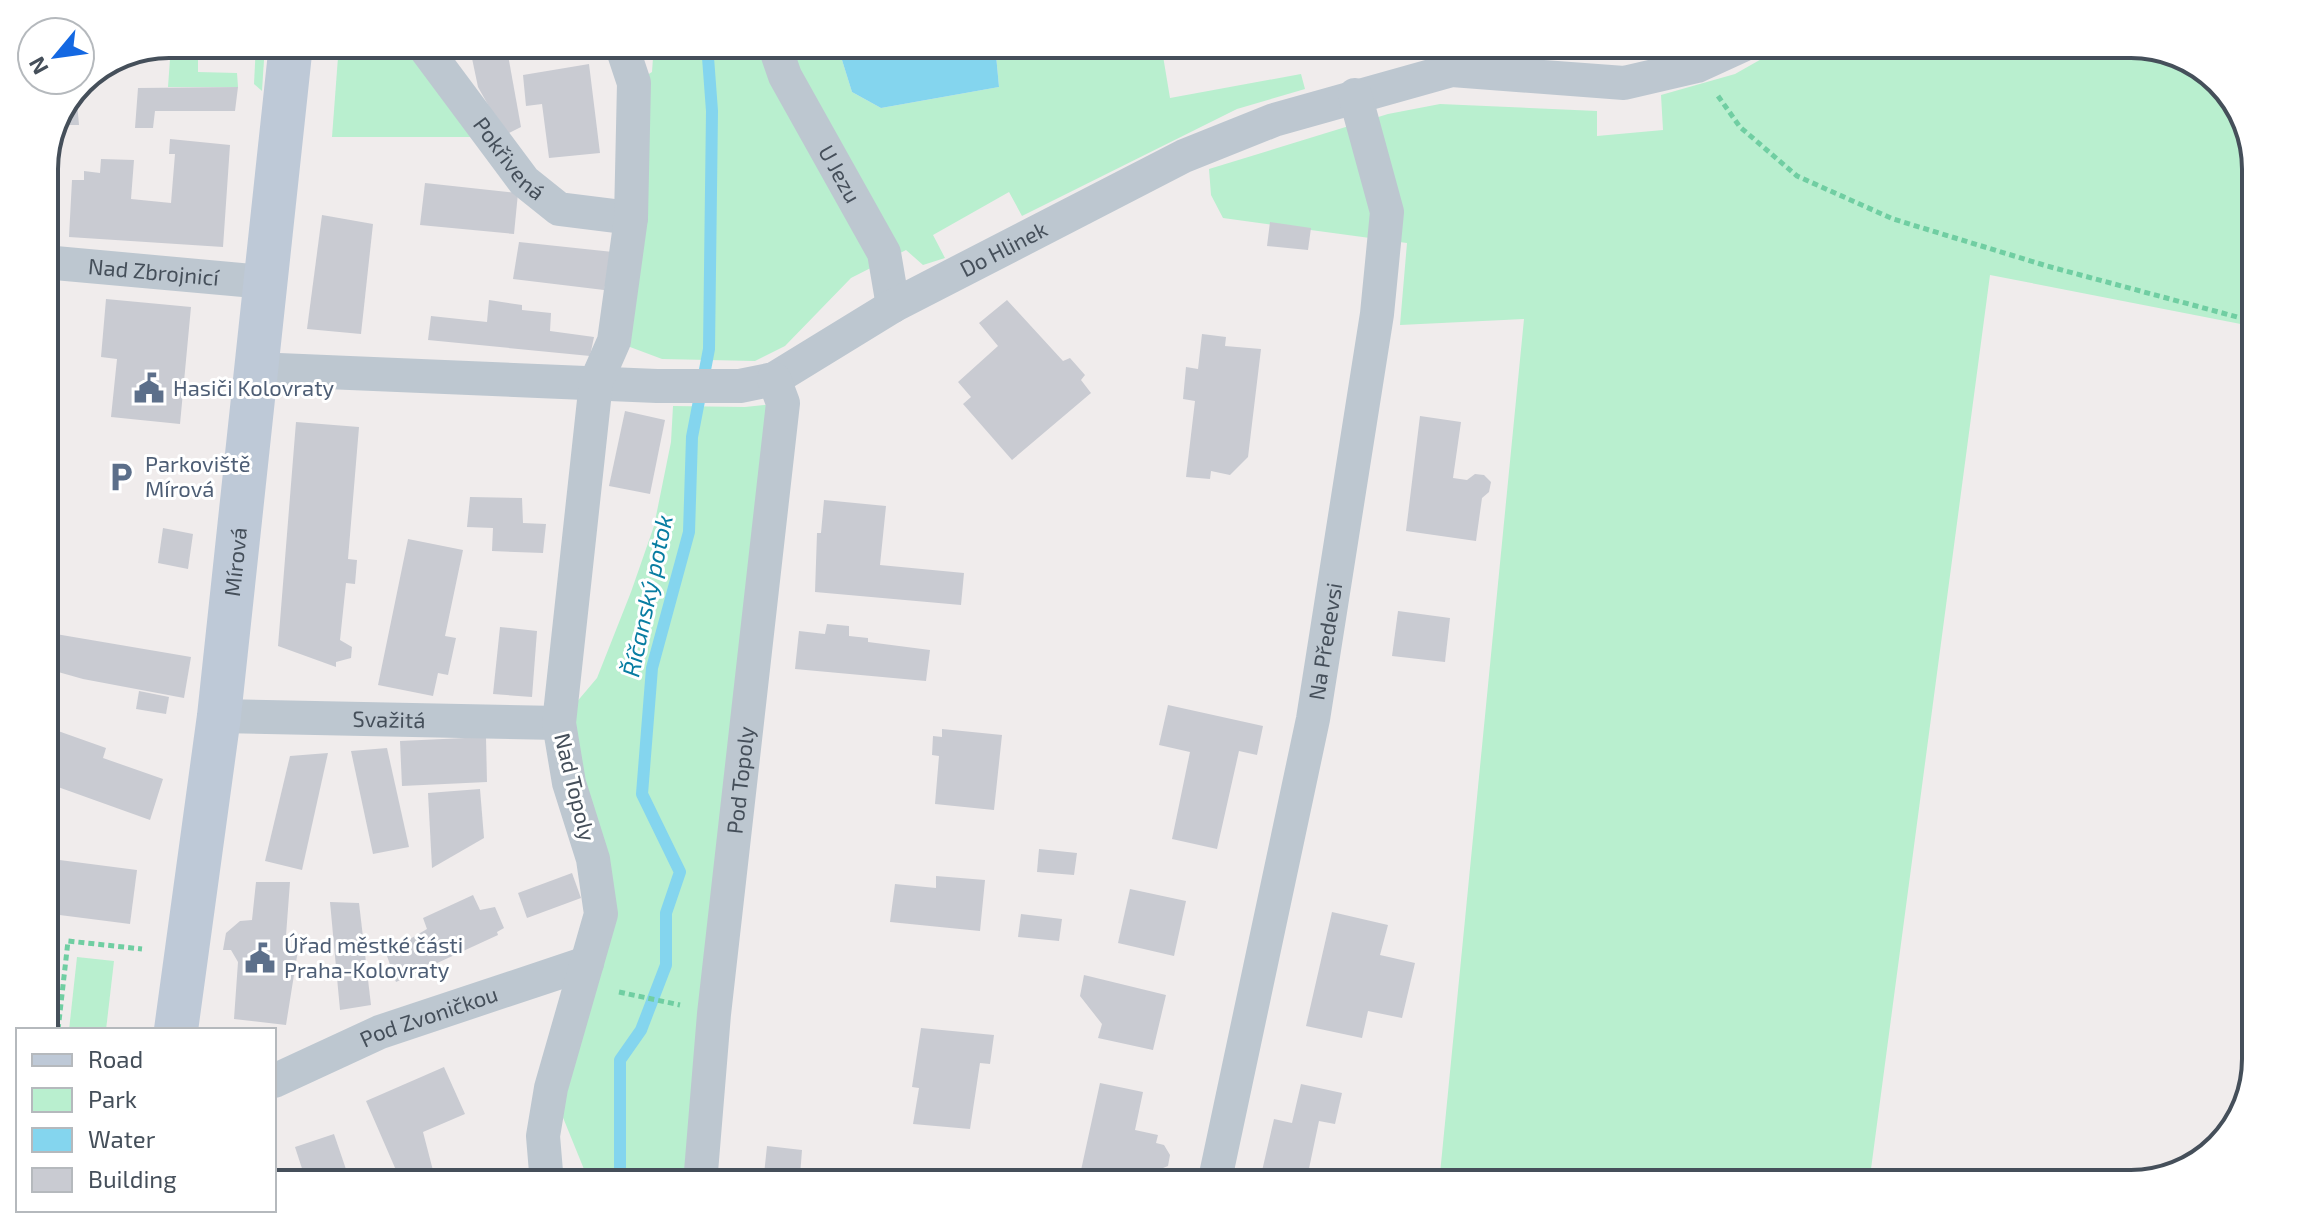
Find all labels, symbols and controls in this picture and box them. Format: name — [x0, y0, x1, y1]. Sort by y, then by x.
north arrow — [16, 16, 96, 96]
text: N — [22, 53, 53, 79]
street label: Pokřivená — [469, 111, 551, 205]
street label: U Jezu — [814, 140, 867, 207]
street label: Do Hlinek — [955, 215, 1051, 281]
street label: Nad Zbrojnicí — [87, 252, 222, 290]
public building icon: Hasiči Kolovraty — [132, 371, 166, 405]
place label: Hasiči Kolovraty — [173, 374, 335, 400]
place label: Parkoviště Mírová — [145, 450, 251, 501]
parking icon: Parkoviště Mírová — [104, 460, 138, 494]
water label: Říčanský potok — [615, 512, 678, 679]
street label: Mírová — [218, 526, 251, 598]
street label: Na Předevsi — [1302, 581, 1346, 702]
street label: Svažitá — [352, 705, 426, 732]
street label: Pod Topoly — [720, 724, 758, 835]
street label: Nad Topoly — [550, 730, 602, 844]
place label: Úřad městké části Praha-Kolovraty — [284, 931, 463, 982]
public building icon: Úřad městké části Praha-Kolovraty — [243, 941, 277, 975]
street label: Pod Zvoničkou — [355, 980, 501, 1052]
legend — [16, 1028, 276, 1212]
text: Road — [88, 1044, 143, 1073]
text: Park — [88, 1084, 137, 1113]
text: Water — [88, 1124, 156, 1153]
text: Building — [88, 1164, 177, 1193]

